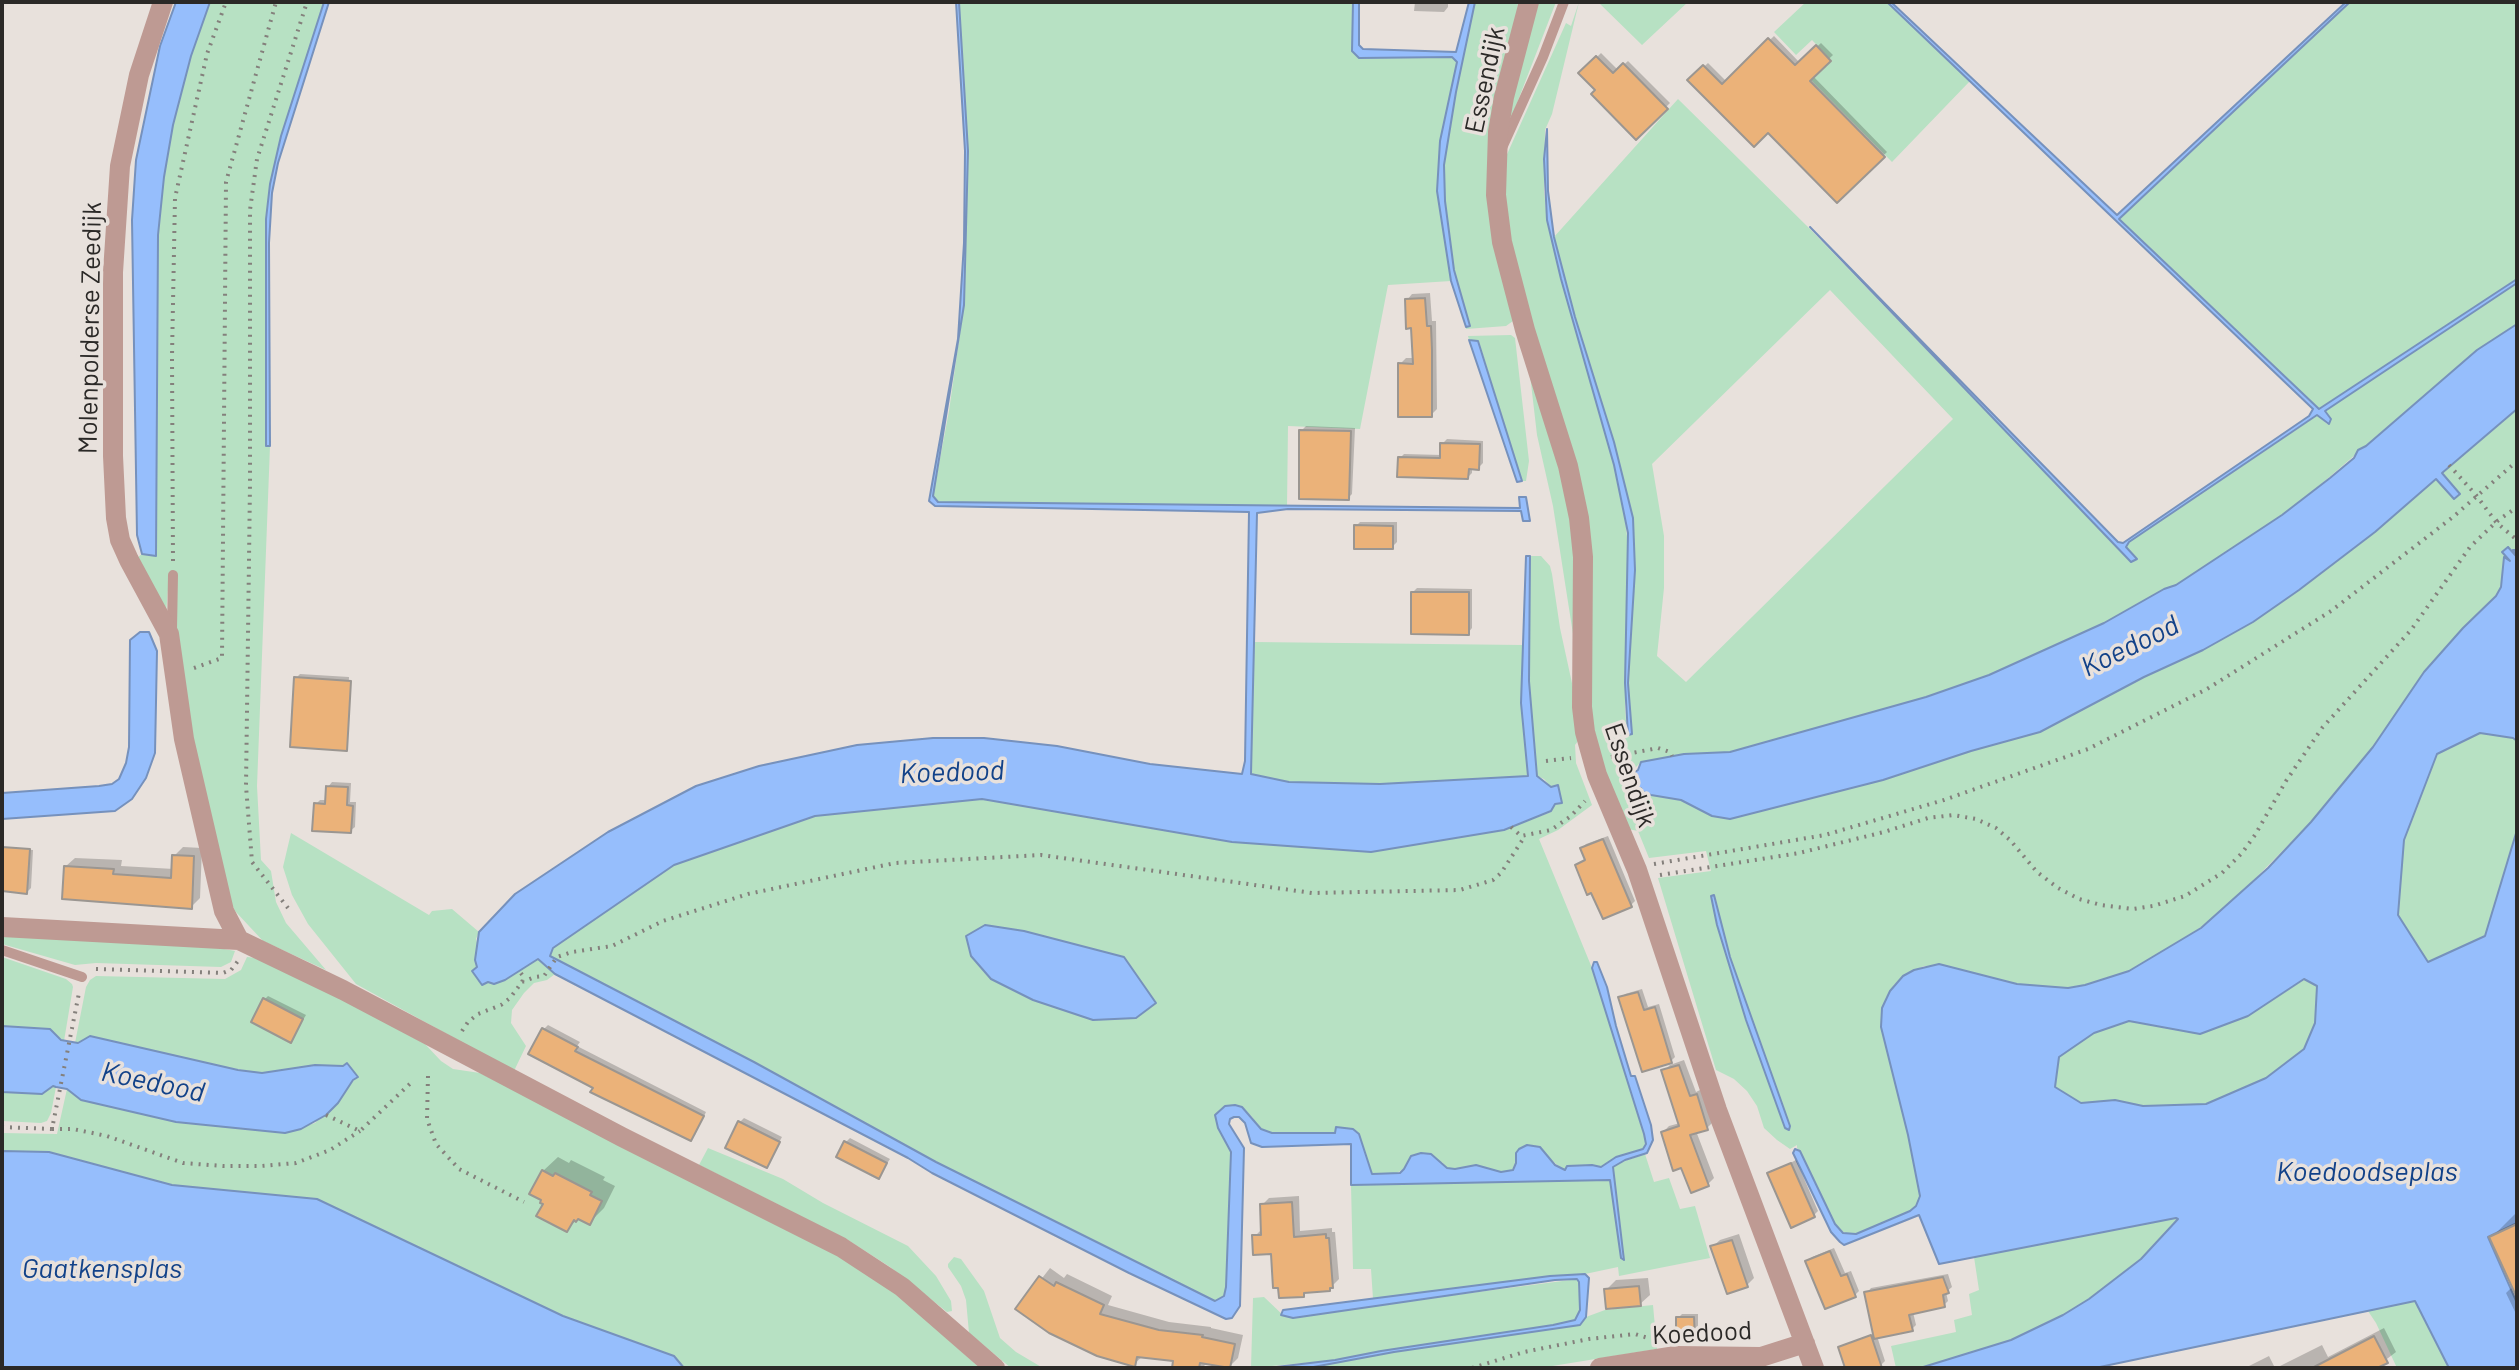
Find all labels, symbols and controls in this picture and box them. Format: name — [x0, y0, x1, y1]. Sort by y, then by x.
street label: Essendijk — [1458, 24, 1512, 136]
street label: Molenpolderse Zeedijk — [72, 202, 108, 454]
water label: Koedood — [2076, 608, 2184, 684]
street label: Essendijk — [1598, 719, 1662, 831]
water label: Koedood — [899, 753, 1005, 791]
water label: Koedood — [98, 1055, 208, 1109]
water label: Koedoodseplas — [2276, 1155, 2458, 1189]
water label: Gaatkensplas — [22, 1252, 182, 1286]
street label: Koedood — [1651, 1315, 1753, 1351]

